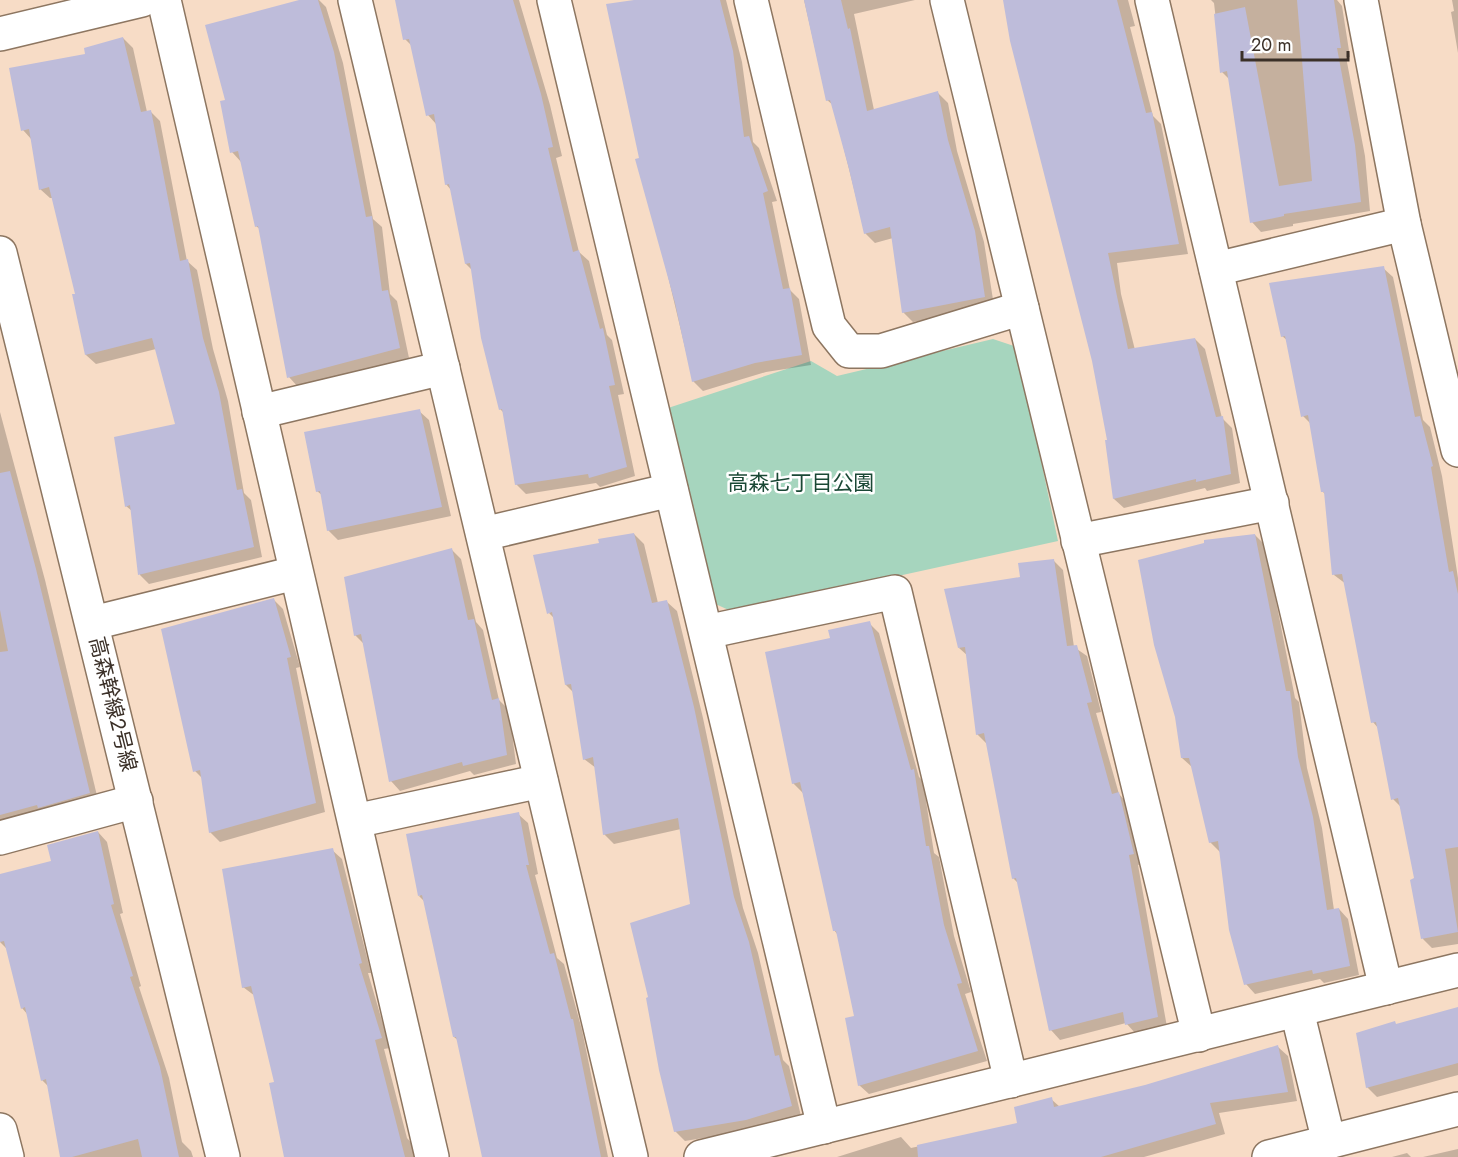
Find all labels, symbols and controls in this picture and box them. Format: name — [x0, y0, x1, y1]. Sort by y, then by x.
scale bar — [1242, 24, 1348, 62]
text: 20 m — [1251, 32, 1291, 58]
park label: 高森七丁目公園 — [728, 468, 875, 498]
street label: 高森幹線２号線 — [82, 633, 144, 775]

